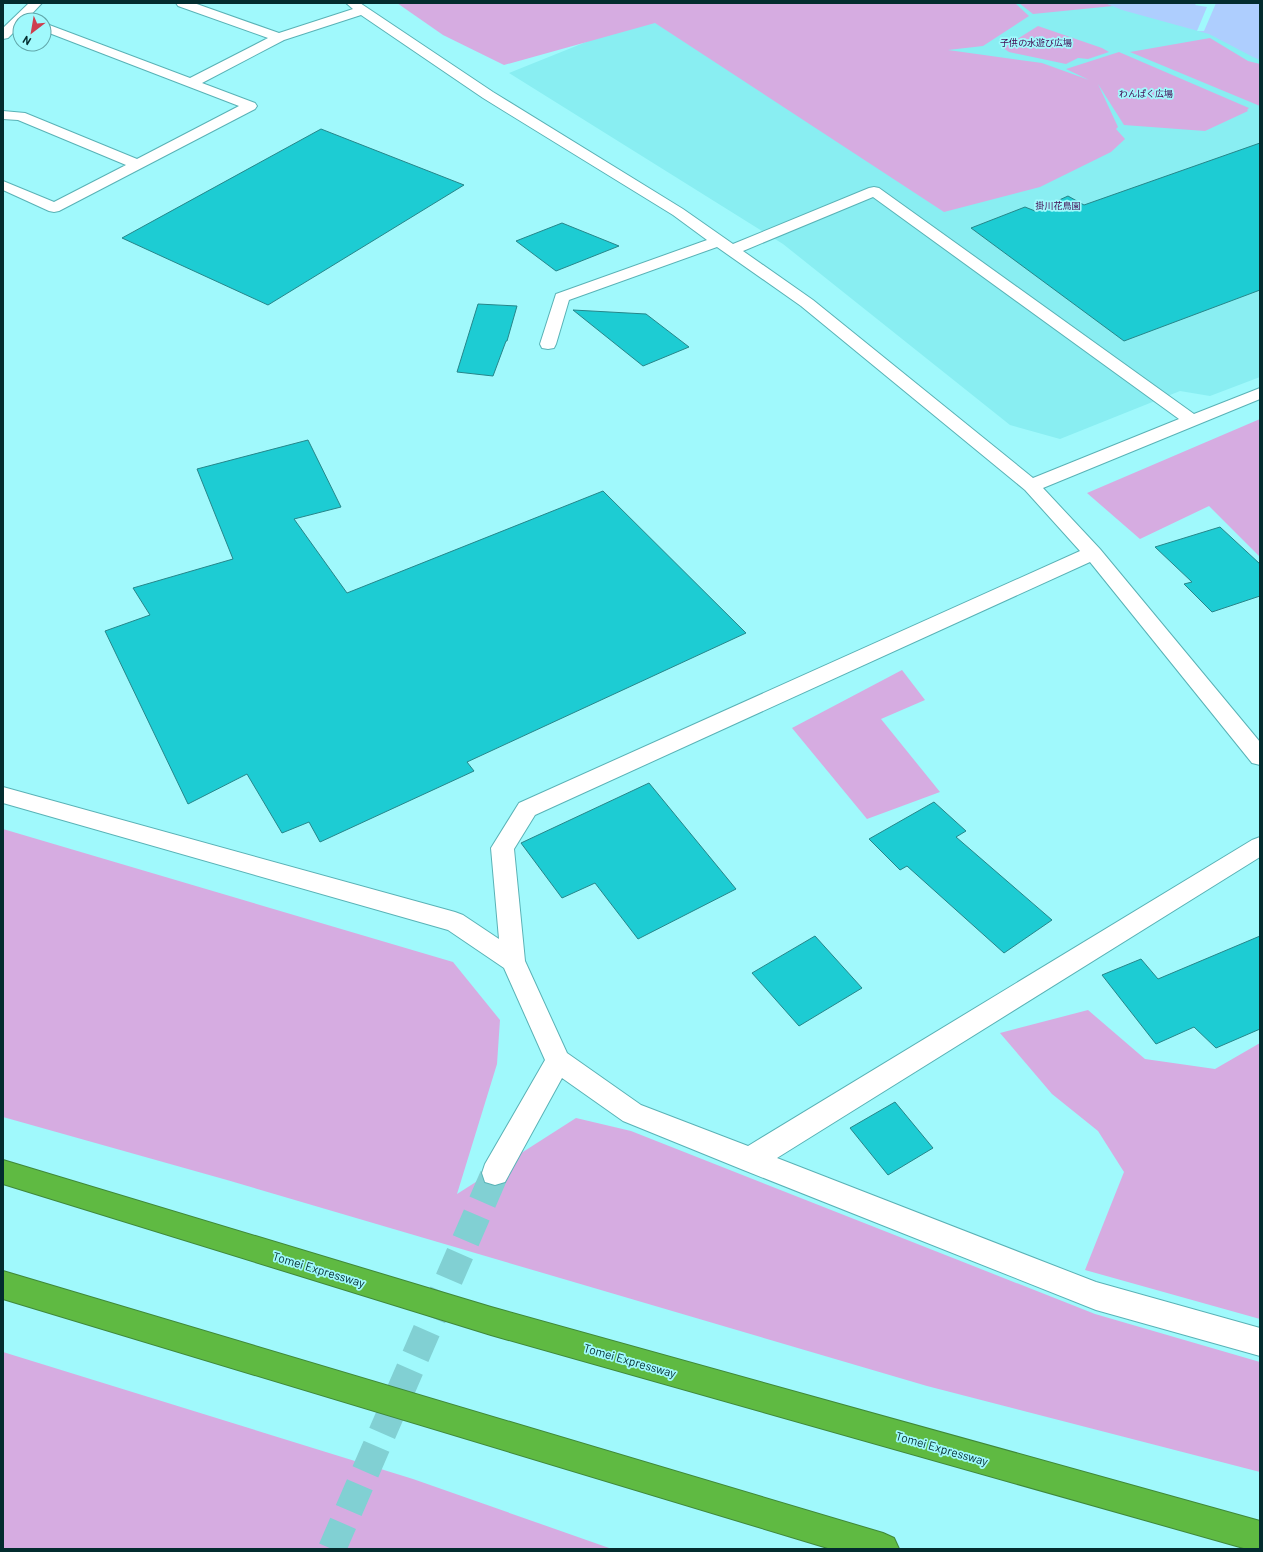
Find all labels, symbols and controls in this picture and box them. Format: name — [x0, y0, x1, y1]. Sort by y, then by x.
north arrow — [12, 12, 52, 52]
text: N — [20, 34, 33, 48]
park label: 子供の水遊び広場 — [1000, 37, 1072, 48]
park label: わんぱく広場 — [1119, 88, 1173, 99]
park label: 掛川花鳥園 — [1035, 200, 1081, 211]
street label: Tomei Expressway — [271, 1248, 367, 1290]
street label: Tomei Expressway — [582, 1340, 678, 1380]
street label: Tomei Expressway — [894, 1428, 990, 1468]

